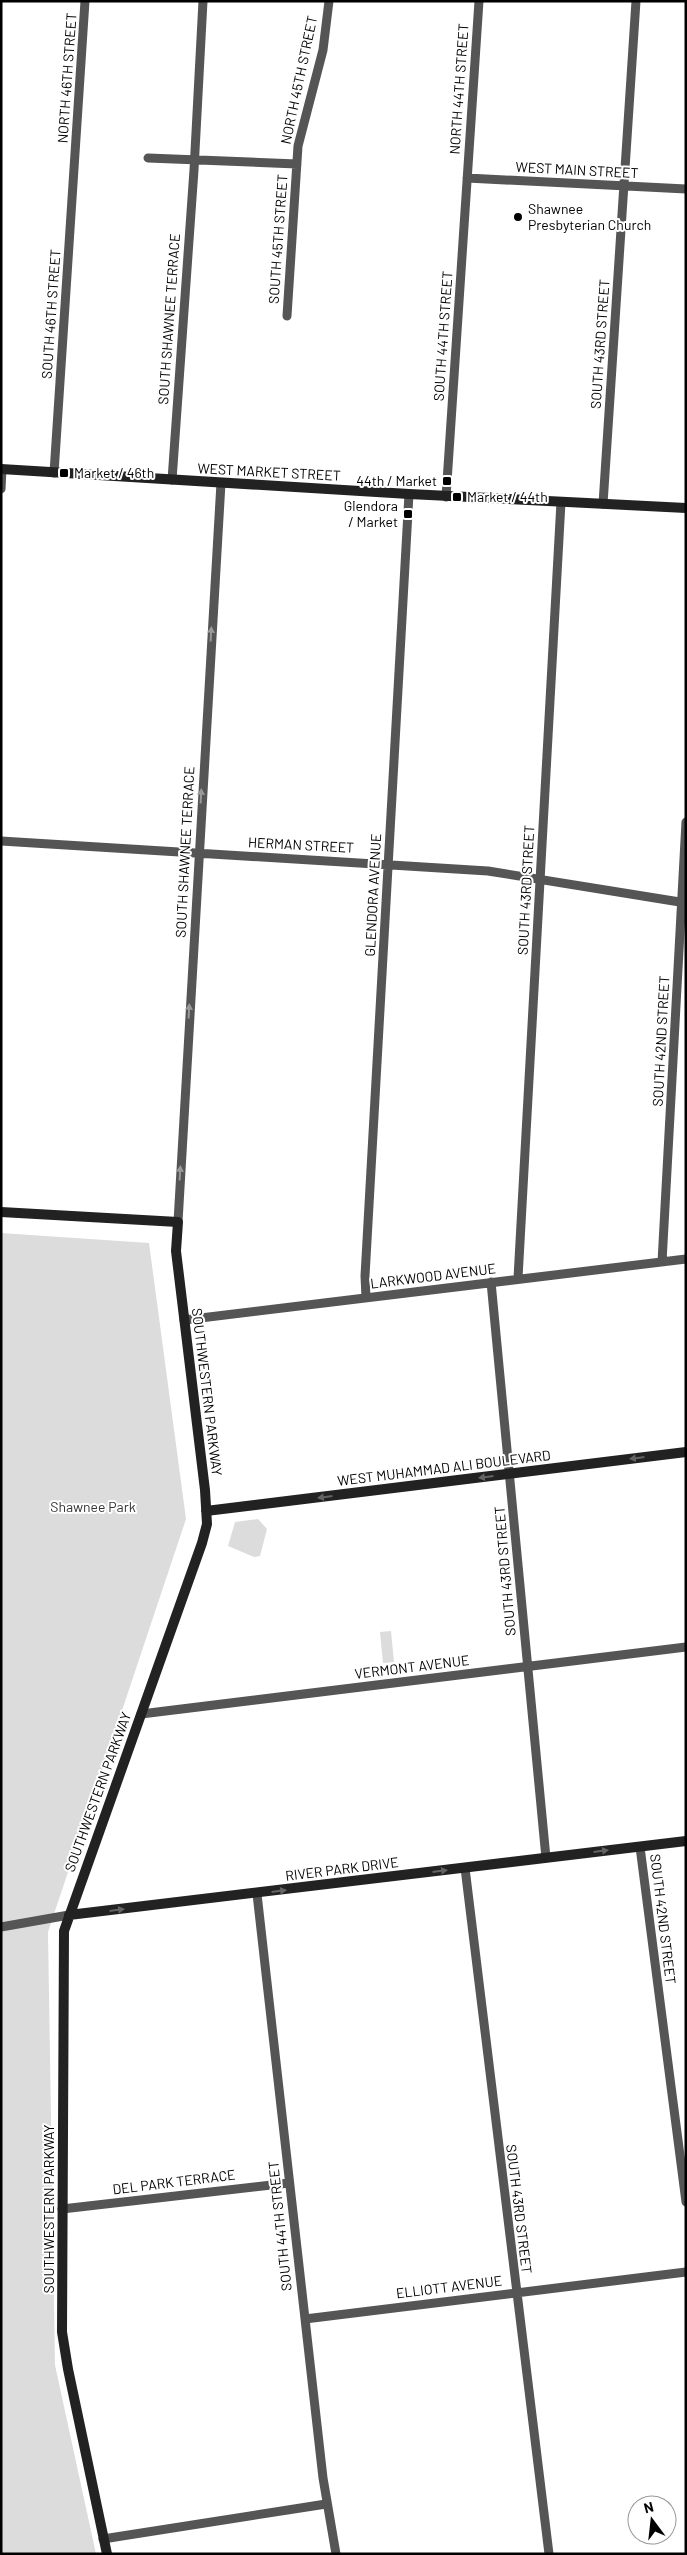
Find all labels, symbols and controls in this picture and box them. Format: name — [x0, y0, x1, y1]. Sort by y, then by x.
street label: NORTH 46TH STREET — [53, 12, 80, 144]
street label: NORTH 45TH STREET — [277, 14, 320, 146]
street label: NORTH 44TH STREET — [445, 23, 472, 155]
street label: WEST MAIN STREET — [515, 158, 639, 181]
street label: SOUTH 45TH STREET — [264, 173, 291, 304]
place label: Shawnee Presbyterian Church — [528, 200, 651, 233]
marker: Shawnee Presbyterian Church — [512, 211, 524, 223]
street label: SOUTH SHAWNEE TERRACE — [154, 233, 183, 405]
street label: SOUTH 46TH STREET — [37, 248, 64, 379]
street label: SOUTH 44TH STREET — [429, 270, 456, 402]
street label: SOUTH 43RD STREET — [586, 278, 613, 409]
street label: WEST MARKET STREET — [197, 459, 341, 484]
place label: Market / 46th — [74, 464, 154, 481]
marker: Market / 46th — [58, 467, 70, 479]
place label: 44th / Market — [356, 472, 437, 489]
marker: 44th / Market — [441, 475, 453, 487]
place label: Market / 44th — [467, 488, 548, 505]
marker: Market / 44th — [451, 491, 463, 503]
place label: Glendora / Market — [344, 497, 398, 530]
marker: Glendora / Market — [402, 508, 414, 520]
one-way arrow — [207, 626, 215, 642]
street label: SOUTH SHAWNEE TERRACE — [172, 766, 197, 938]
one-way arrow — [198, 788, 206, 804]
street label: SOUTH 43RD STREET — [514, 825, 537, 955]
street label: HERMAN STREET — [248, 833, 355, 856]
street label: GLENDORA AVENUE — [361, 833, 384, 957]
street label: SOUTH 42ND STREET — [649, 975, 672, 1107]
one-way arrow — [186, 1003, 194, 1019]
one-way arrow — [177, 1165, 185, 1181]
street label: LARKWOOD AVENUE — [369, 1259, 497, 1292]
street label: SOUTHWESTERN PARKWAY — [189, 1307, 226, 1477]
street label: WEST MUHAMMAD ALI BOULEVARD — [336, 1446, 552, 1489]
one-way arrow — [629, 1454, 645, 1462]
one-way arrow — [478, 1473, 494, 1481]
one-way arrow — [316, 1493, 332, 1501]
park label: Shawnee Park — [50, 1498, 136, 1515]
street label: SOUTH 43RD STREET — [490, 1505, 519, 1637]
street label: VERMONT AVENUE — [354, 1651, 470, 1682]
street label: SOUTHWESTERN PARKWAY — [61, 1710, 134, 1874]
one-way arrow — [594, 1847, 610, 1855]
street label: RIVER PARK DRIVE — [284, 1853, 399, 1884]
street label: SOUTH 42ND STREET — [647, 1853, 680, 1985]
one-way arrow — [432, 1867, 448, 1875]
one-way arrow — [271, 1887, 287, 1895]
one-way arrow — [110, 1906, 126, 1914]
street label: SOUTHWESTERN PARKWAY — [40, 2125, 57, 2293]
street label: SOUTH 43RD STREET — [503, 2143, 536, 2275]
street label: SOUTH 44TH STREET — [264, 2160, 295, 2292]
street label: DEL PARK TERRACE — [112, 2166, 236, 2197]
street label: ELLIOTT AVENUE — [395, 2272, 503, 2301]
north arrow — [627, 2495, 677, 2545]
text: N — [642, 2498, 655, 2516]

